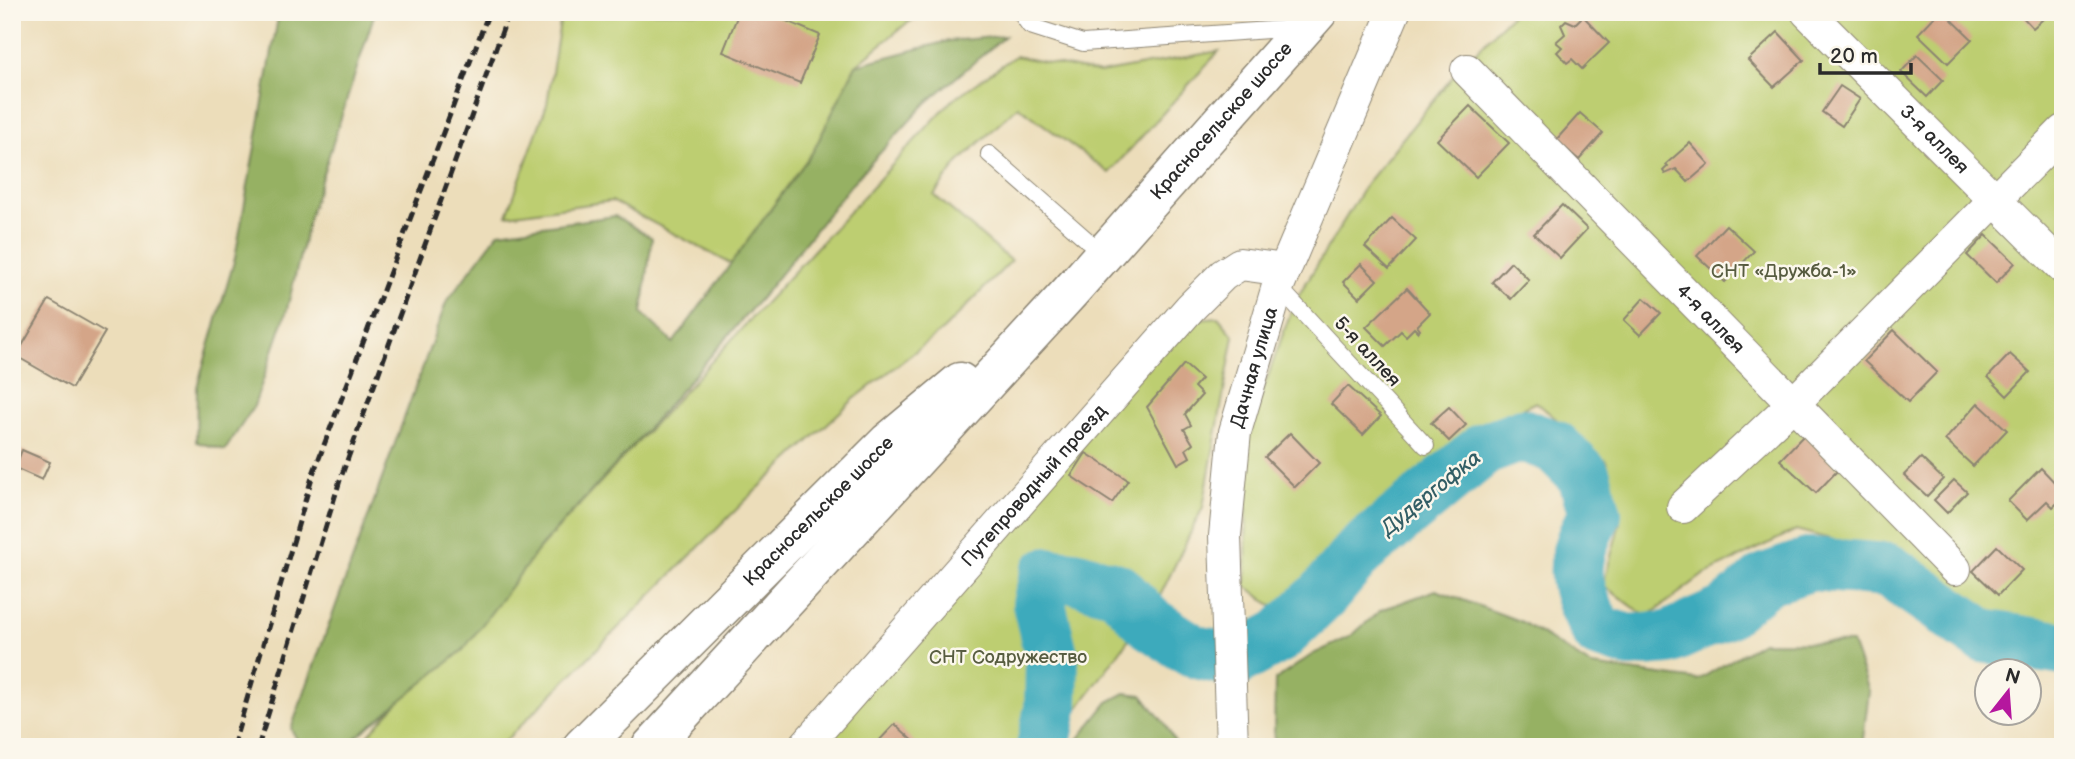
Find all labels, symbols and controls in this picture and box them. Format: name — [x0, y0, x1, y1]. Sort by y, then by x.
scale bar — [1820, 32, 1910, 76]
street label: Красносельское шоссе — [1146, 37, 1298, 205]
text: 20 m — [1830, 44, 1878, 69]
street label: 3-я аллея — [1895, 100, 1974, 179]
park label: СНТ «Дружба-1» — [1711, 260, 1857, 283]
street label: 4-я аллея — [1671, 279, 1749, 358]
street label: Дачная улица — [1225, 304, 1283, 430]
street label: 5-я аллея — [1329, 312, 1405, 392]
street label: Путепроводный проезд — [956, 399, 1112, 571]
street label: Красносельское шоссе — [739, 431, 899, 591]
water label: Дудергофка — [1374, 445, 1486, 542]
park label: СНТ Содружество — [929, 646, 1087, 669]
north arrow — [1974, 658, 2044, 728]
text: N — [2002, 664, 2023, 690]

